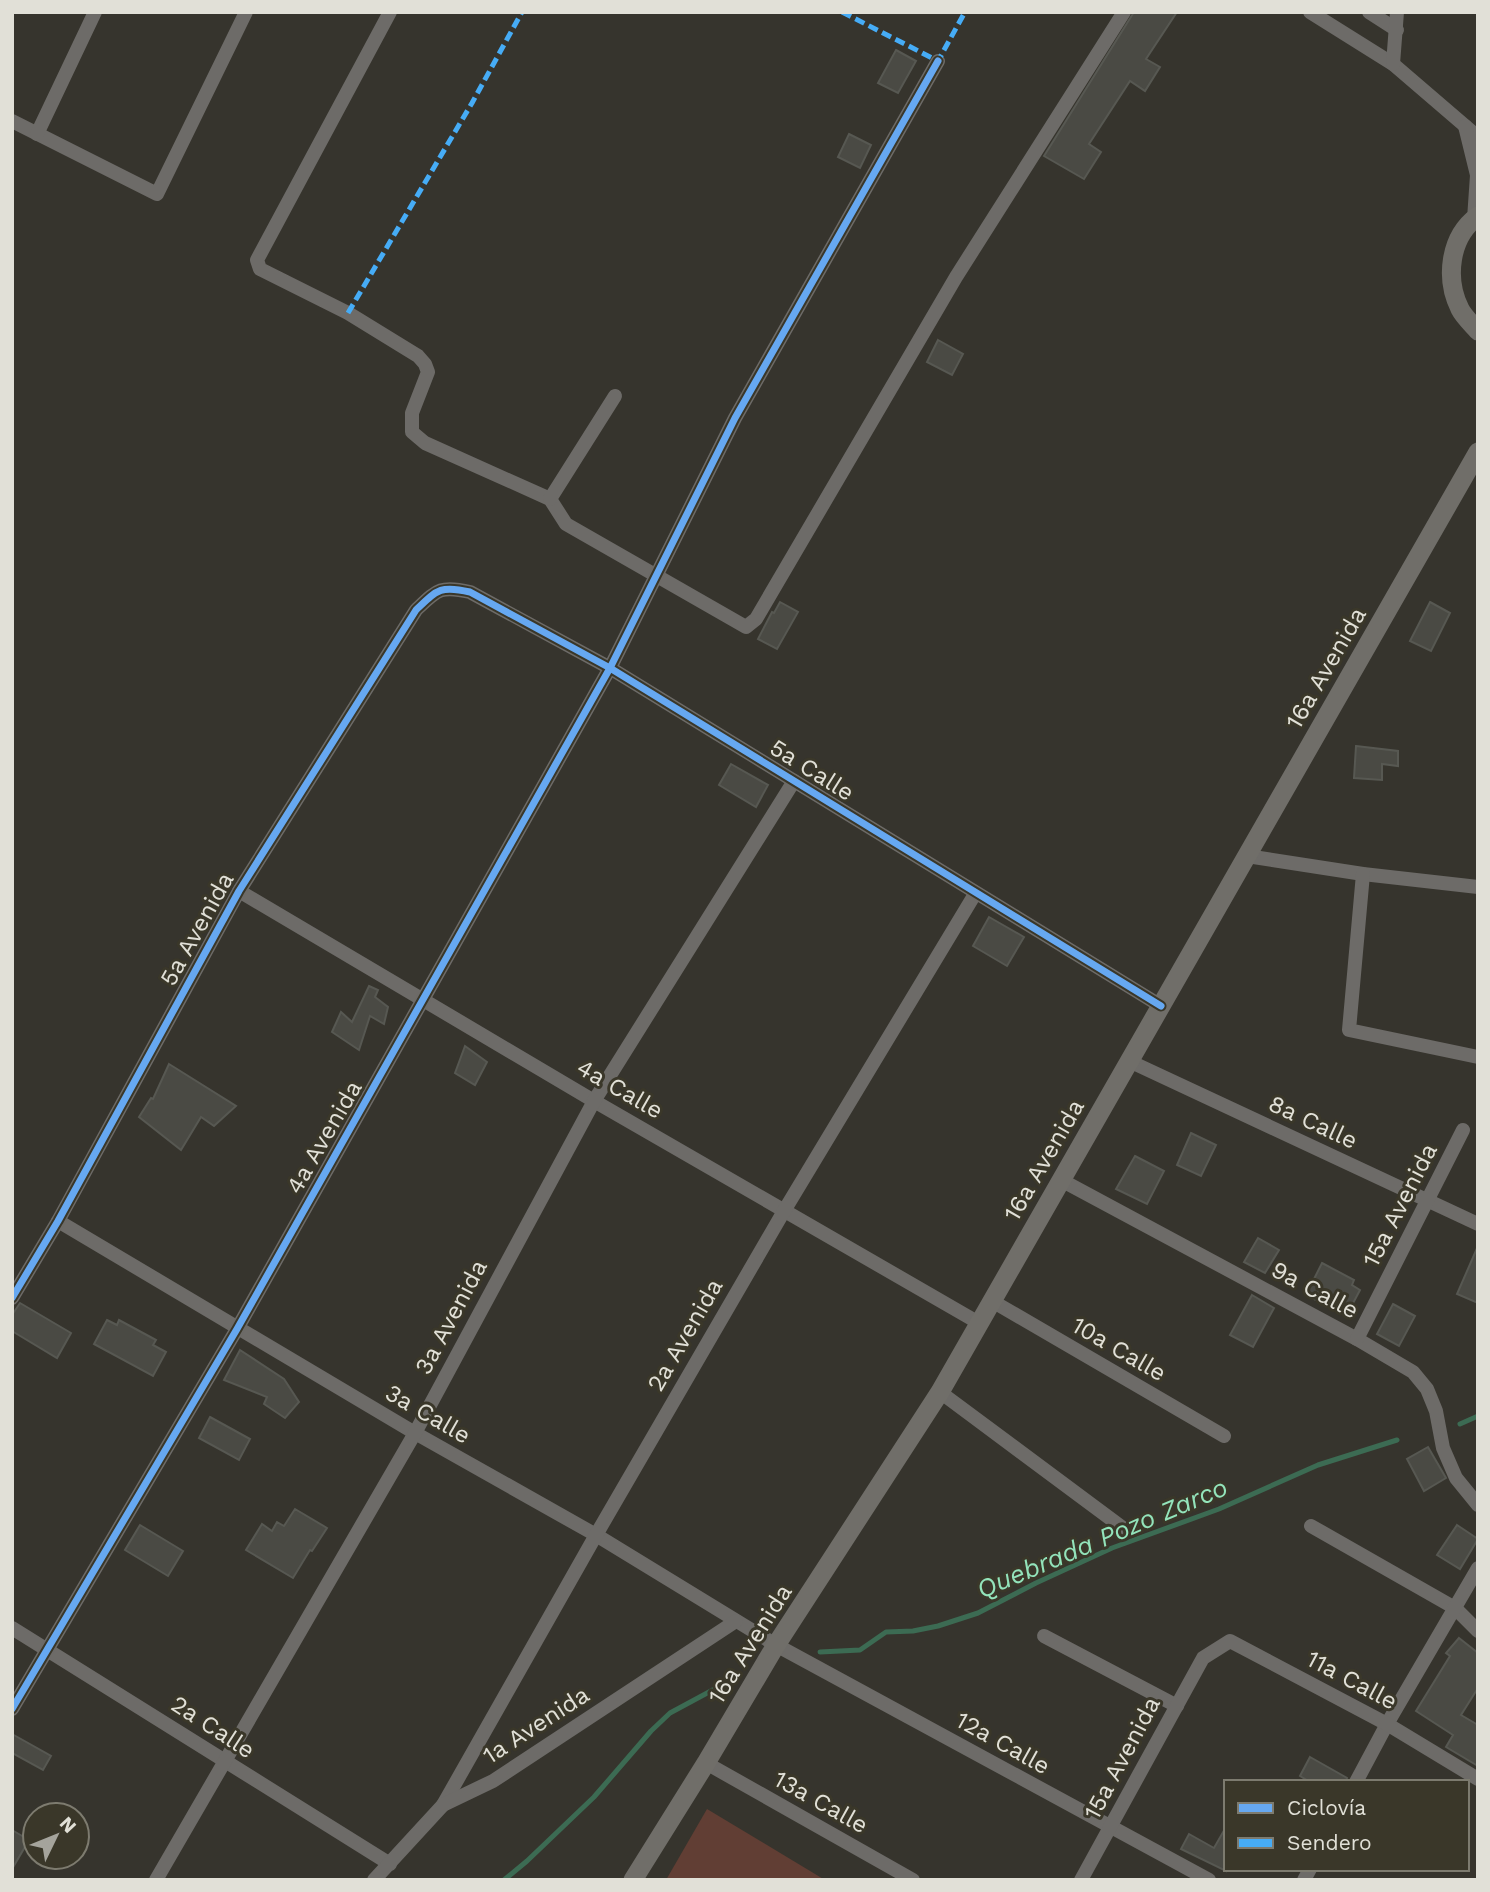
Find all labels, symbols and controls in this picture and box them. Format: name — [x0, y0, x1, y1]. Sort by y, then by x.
street label: 16a Avenida — [1280, 602, 1372, 734]
street label: 5a Calle — [765, 733, 859, 807]
street label: 5a Avenida — [154, 867, 240, 991]
street label: 4a Calle — [572, 1053, 668, 1125]
street label: 4a Avenida — [280, 1075, 368, 1199]
street label: 8a Calle — [1264, 1089, 1362, 1155]
street label: 16a Avenida — [998, 1094, 1090, 1226]
street label: 15a Avenida — [1357, 1139, 1443, 1271]
street label: 3a Avenida — [409, 1255, 493, 1379]
street label: 9a Calle — [1267, 1255, 1363, 1325]
street label: 2a Avenida — [642, 1274, 728, 1396]
street label: 10a Calle — [1067, 1311, 1171, 1387]
street label: 3a Calle — [380, 1378, 476, 1450]
water label: Quebrada Pozo Zarco — [972, 1472, 1232, 1604]
street label: 16a Avenida — [702, 1579, 798, 1709]
street label: 11a Calle — [1302, 1645, 1402, 1715]
street label: 1a Avenida — [478, 1680, 594, 1770]
street label: 2a Calle — [166, 1690, 260, 1764]
street label: 15a Avenida — [1078, 1692, 1166, 1824]
street label: 12a Calle — [951, 1706, 1055, 1780]
street label: 13a Calle — [769, 1765, 873, 1839]
legend — [1224, 1780, 1469, 1871]
text: Ciclovía — [1287, 1795, 1366, 1820]
north arrow — [21, 1801, 91, 1871]
text: N — [55, 1812, 81, 1838]
text: Sendero — [1287, 1830, 1372, 1855]

